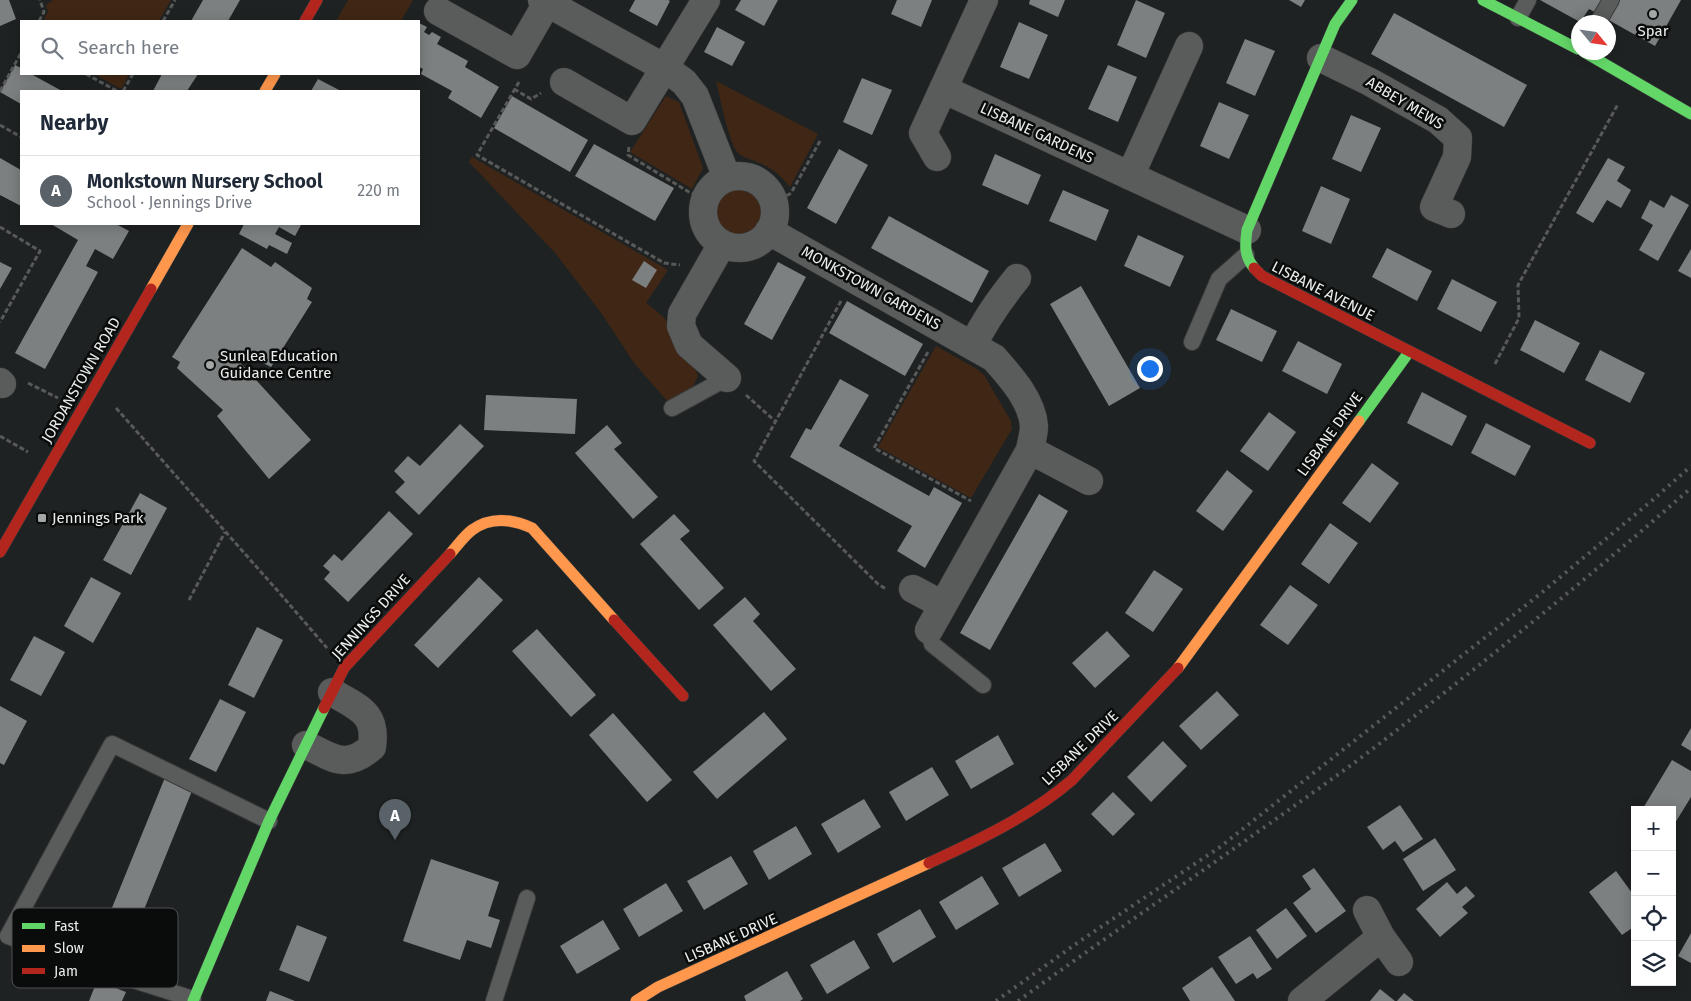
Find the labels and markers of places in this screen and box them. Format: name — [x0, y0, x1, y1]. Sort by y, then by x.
marker: Spar — [1647, 8, 1659, 20]
place label: Spar — [1638, 22, 1669, 40]
place label: Sunlea Education Guidance Centre — [220, 347, 338, 382]
marker: Sunlea Education Guidance Centre — [204, 359, 216, 371]
place label: Jennings Park — [52, 509, 144, 527]
marker: Jennings Park — [36, 512, 48, 524]
pin: A — [379, 799, 411, 840]

